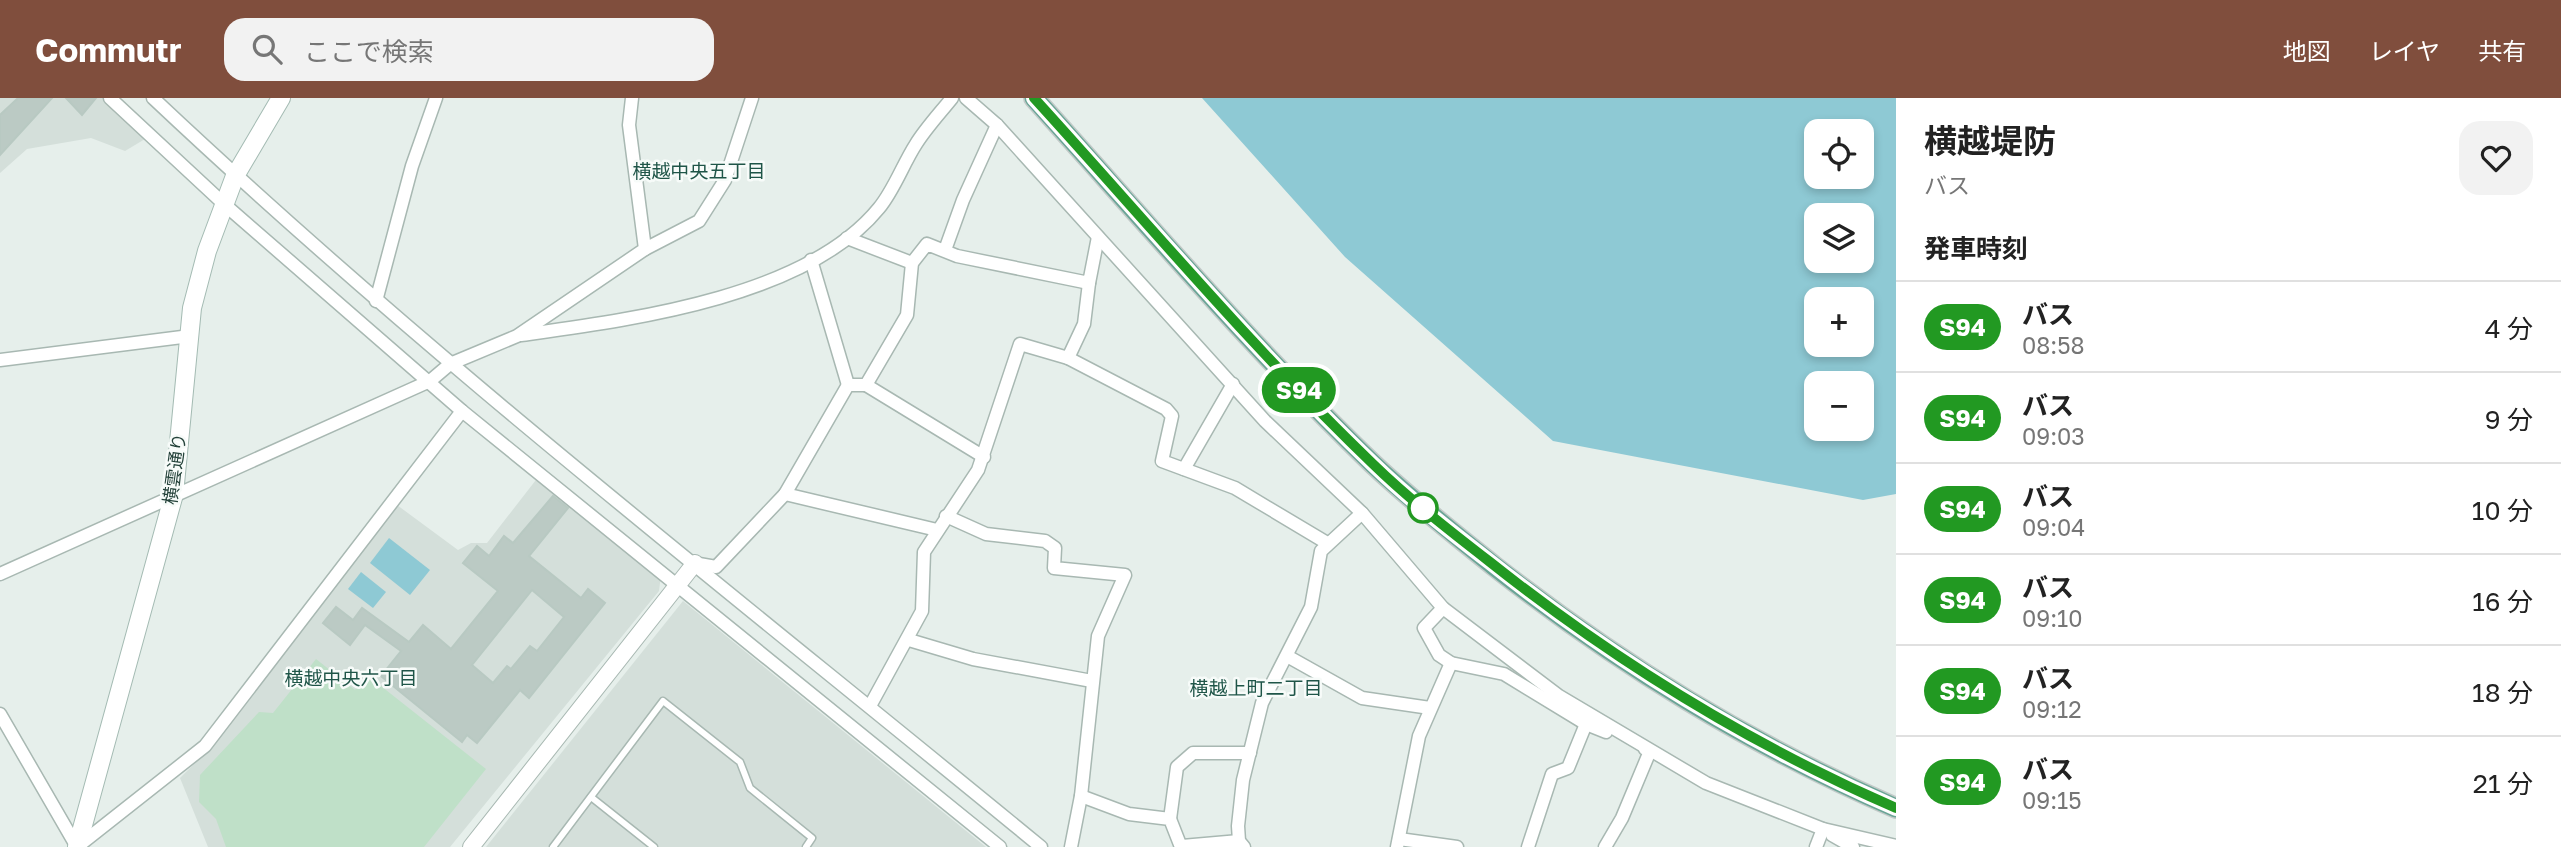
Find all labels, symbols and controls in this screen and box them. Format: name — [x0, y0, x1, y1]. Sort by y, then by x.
search box — [224, 18, 714, 81]
text: Commutr — [35, 30, 182, 69]
icon: search — [248, 30, 286, 68]
text: ここで検索 — [304, 36, 434, 67]
text: 地図 — [2283, 36, 2331, 65]
text: レイヤ — [2369, 36, 2440, 65]
text: 共有 — [2478, 36, 2526, 65]
map controls — [1804, 119, 1874, 441]
button: locate — [1804, 119, 1874, 189]
text: 横越堤防 — [1924, 121, 2056, 160]
button: heart — [2459, 121, 2533, 195]
district label: 横越中央五丁目 — [632, 159, 766, 182]
text: バス — [1924, 171, 1970, 199]
button: layers — [1804, 203, 1874, 273]
text: 発車時刻 — [1924, 233, 2028, 264]
button: + — [1804, 287, 1874, 357]
text: バス — [2022, 299, 2074, 330]
text: S94 — [1939, 312, 1986, 341]
text: 4 分 — [2485, 313, 2533, 344]
text: 08:58 — [2022, 331, 2085, 359]
line badge: S94 — [1259, 367, 1339, 413]
button: − — [1804, 371, 1874, 441]
text: S94 — [1276, 375, 1322, 404]
text: バス — [2022, 390, 2074, 421]
text: S94 — [1939, 403, 1986, 432]
text: 9 分 — [2485, 404, 2533, 435]
text: 09:03 — [2022, 422, 2085, 450]
street label: 横雲通り — [158, 432, 190, 506]
text: バス — [2022, 481, 2074, 512]
unlabelled marker — [1408, 493, 1438, 523]
text: S94 — [1939, 494, 1986, 523]
text: 10 分 — [2472, 495, 2533, 526]
text: 09:04 — [2022, 513, 2085, 541]
text: バス — [2022, 572, 2074, 603]
text: S94 — [1939, 585, 1986, 614]
text: 16 分 — [2472, 586, 2533, 617]
text: 09:10 — [2022, 604, 2083, 632]
text: バス — [2022, 663, 2074, 694]
district label: 横越中央六丁目 — [284, 666, 418, 689]
district label: 横越上町二丁目 — [1189, 676, 1323, 699]
text: S94 — [1939, 676, 1986, 705]
text: 18 分 — [2472, 677, 2533, 708]
text: 09:12 — [2022, 695, 2082, 723]
text: バス — [2022, 754, 2074, 785]
text: S94 — [1939, 767, 1986, 796]
text: 21 分 — [2473, 768, 2533, 799]
text: 09:15 — [2022, 786, 2082, 814]

